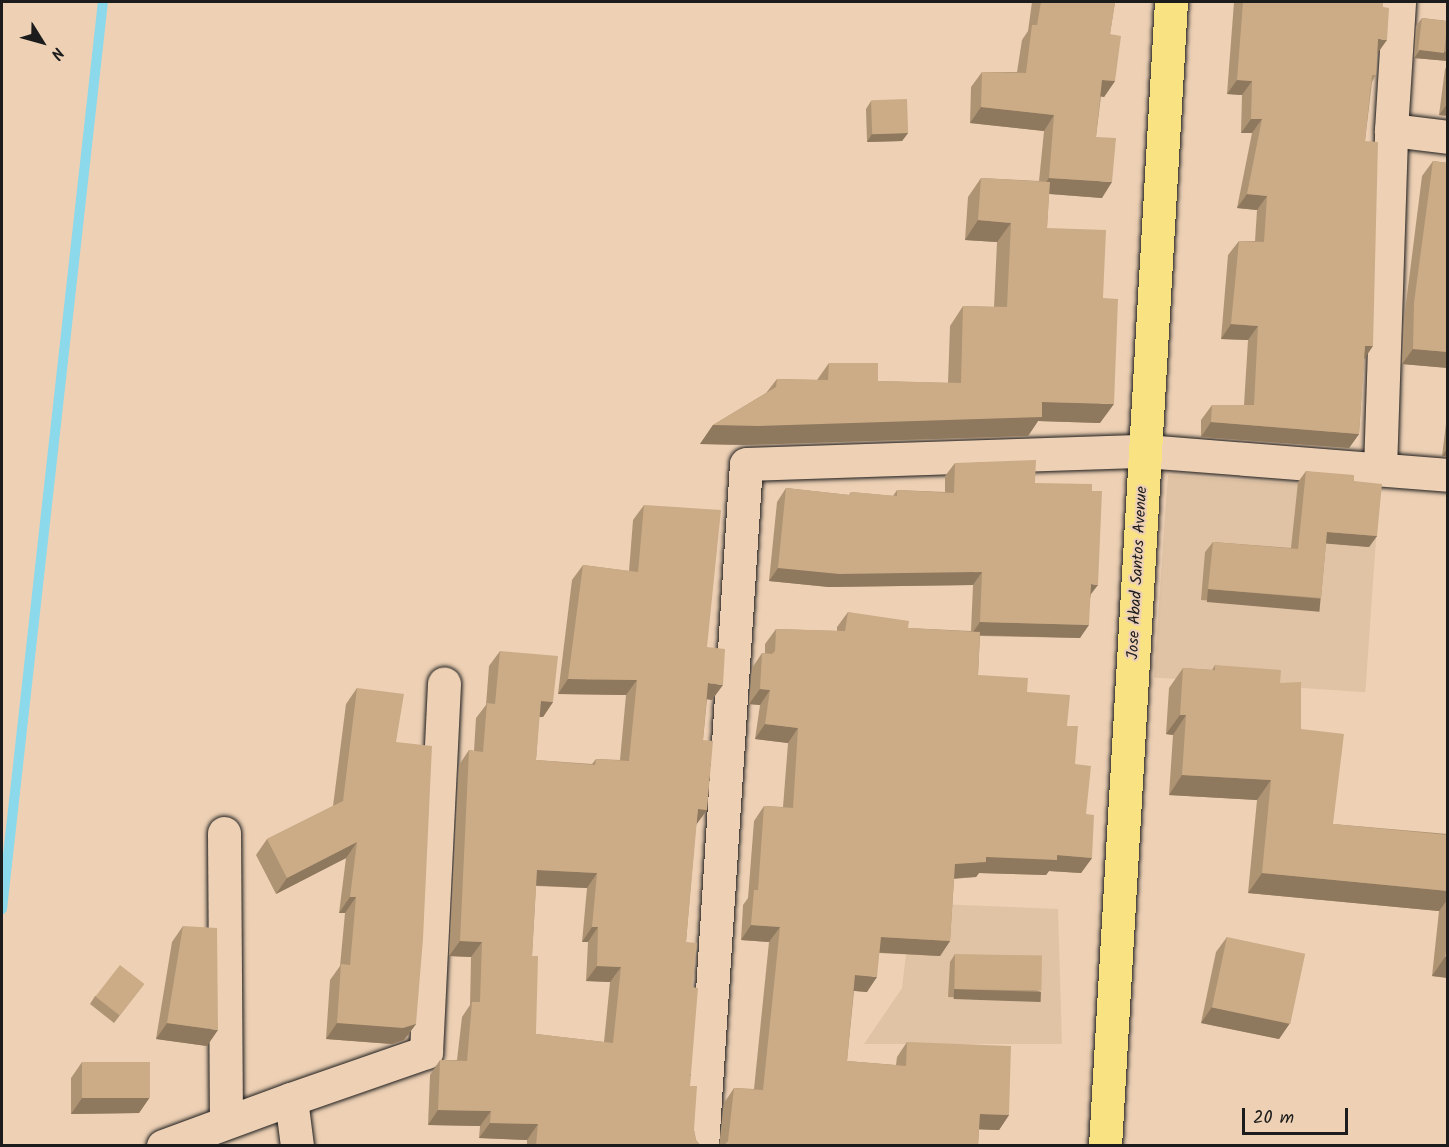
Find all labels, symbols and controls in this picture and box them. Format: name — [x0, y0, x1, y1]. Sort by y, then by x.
north arrow — [12, 12, 72, 72]
text: N — [44, 42, 70, 65]
street label: Jose Abad Santos Avenue — [1124, 486, 1152, 660]
scale bar — [1245, 1096, 1352, 1134]
text: 20 m — [1253, 1104, 1294, 1133]

